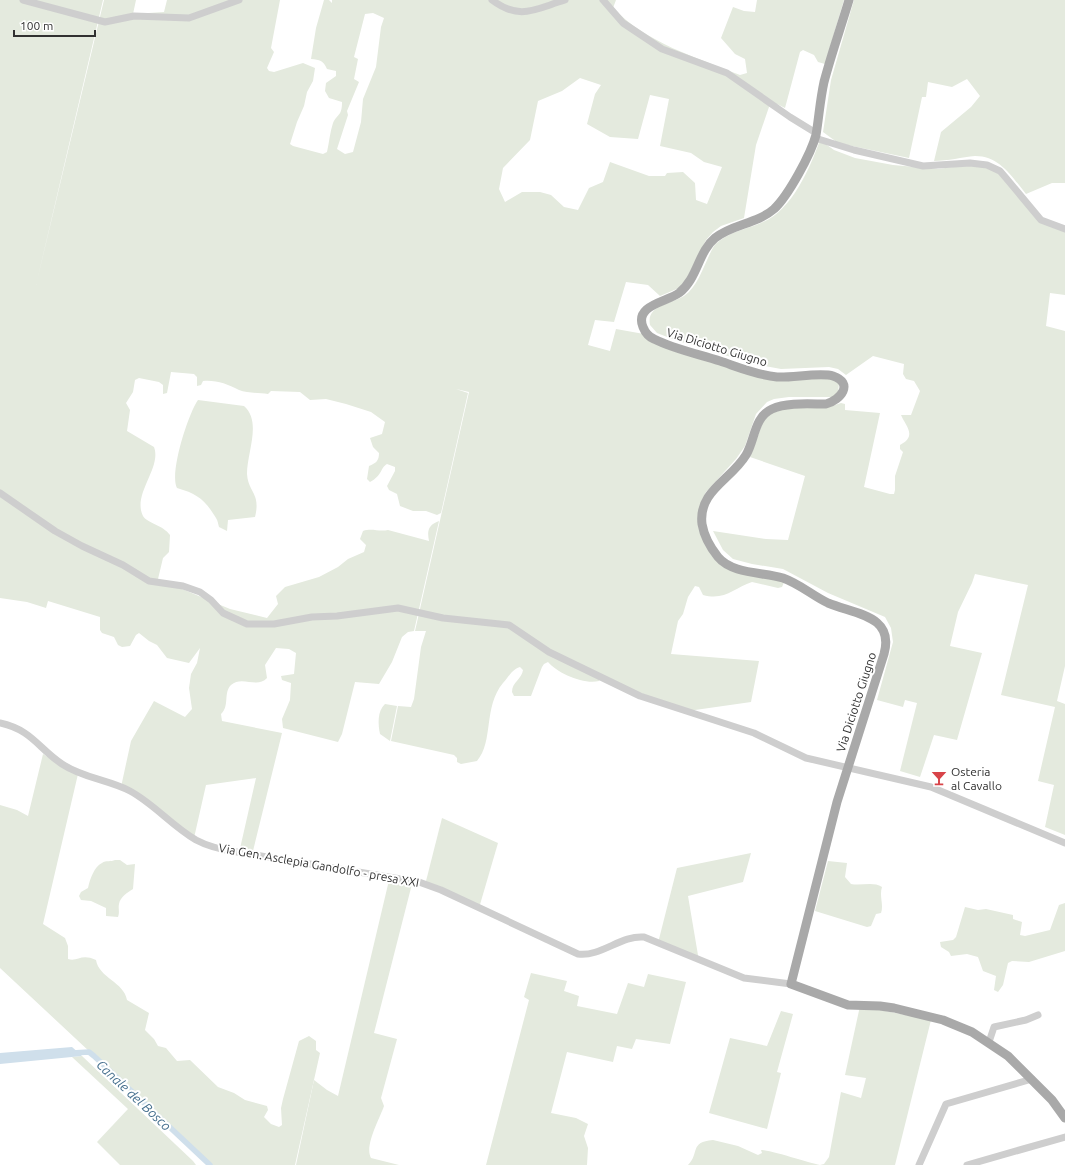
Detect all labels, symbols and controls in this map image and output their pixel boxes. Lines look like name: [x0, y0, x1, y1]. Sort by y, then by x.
scale bar: [14, 12, 95, 38]
text: 100 m: [20, 19, 53, 32]
street label: Via Diciotto Giugno: [665, 326, 769, 368]
street label: Via Diciotto Giugno: [834, 650, 878, 754]
place label: Osteria al Cavallo: [951, 765, 1002, 792]
bar icon: Osteria al Cavallo: [930, 769, 948, 787]
street label: Via Gen. Asclepia Gandolfo - presa XXI: [218, 841, 420, 889]
water label: Canale del Bosco: [94, 1057, 174, 1133]

